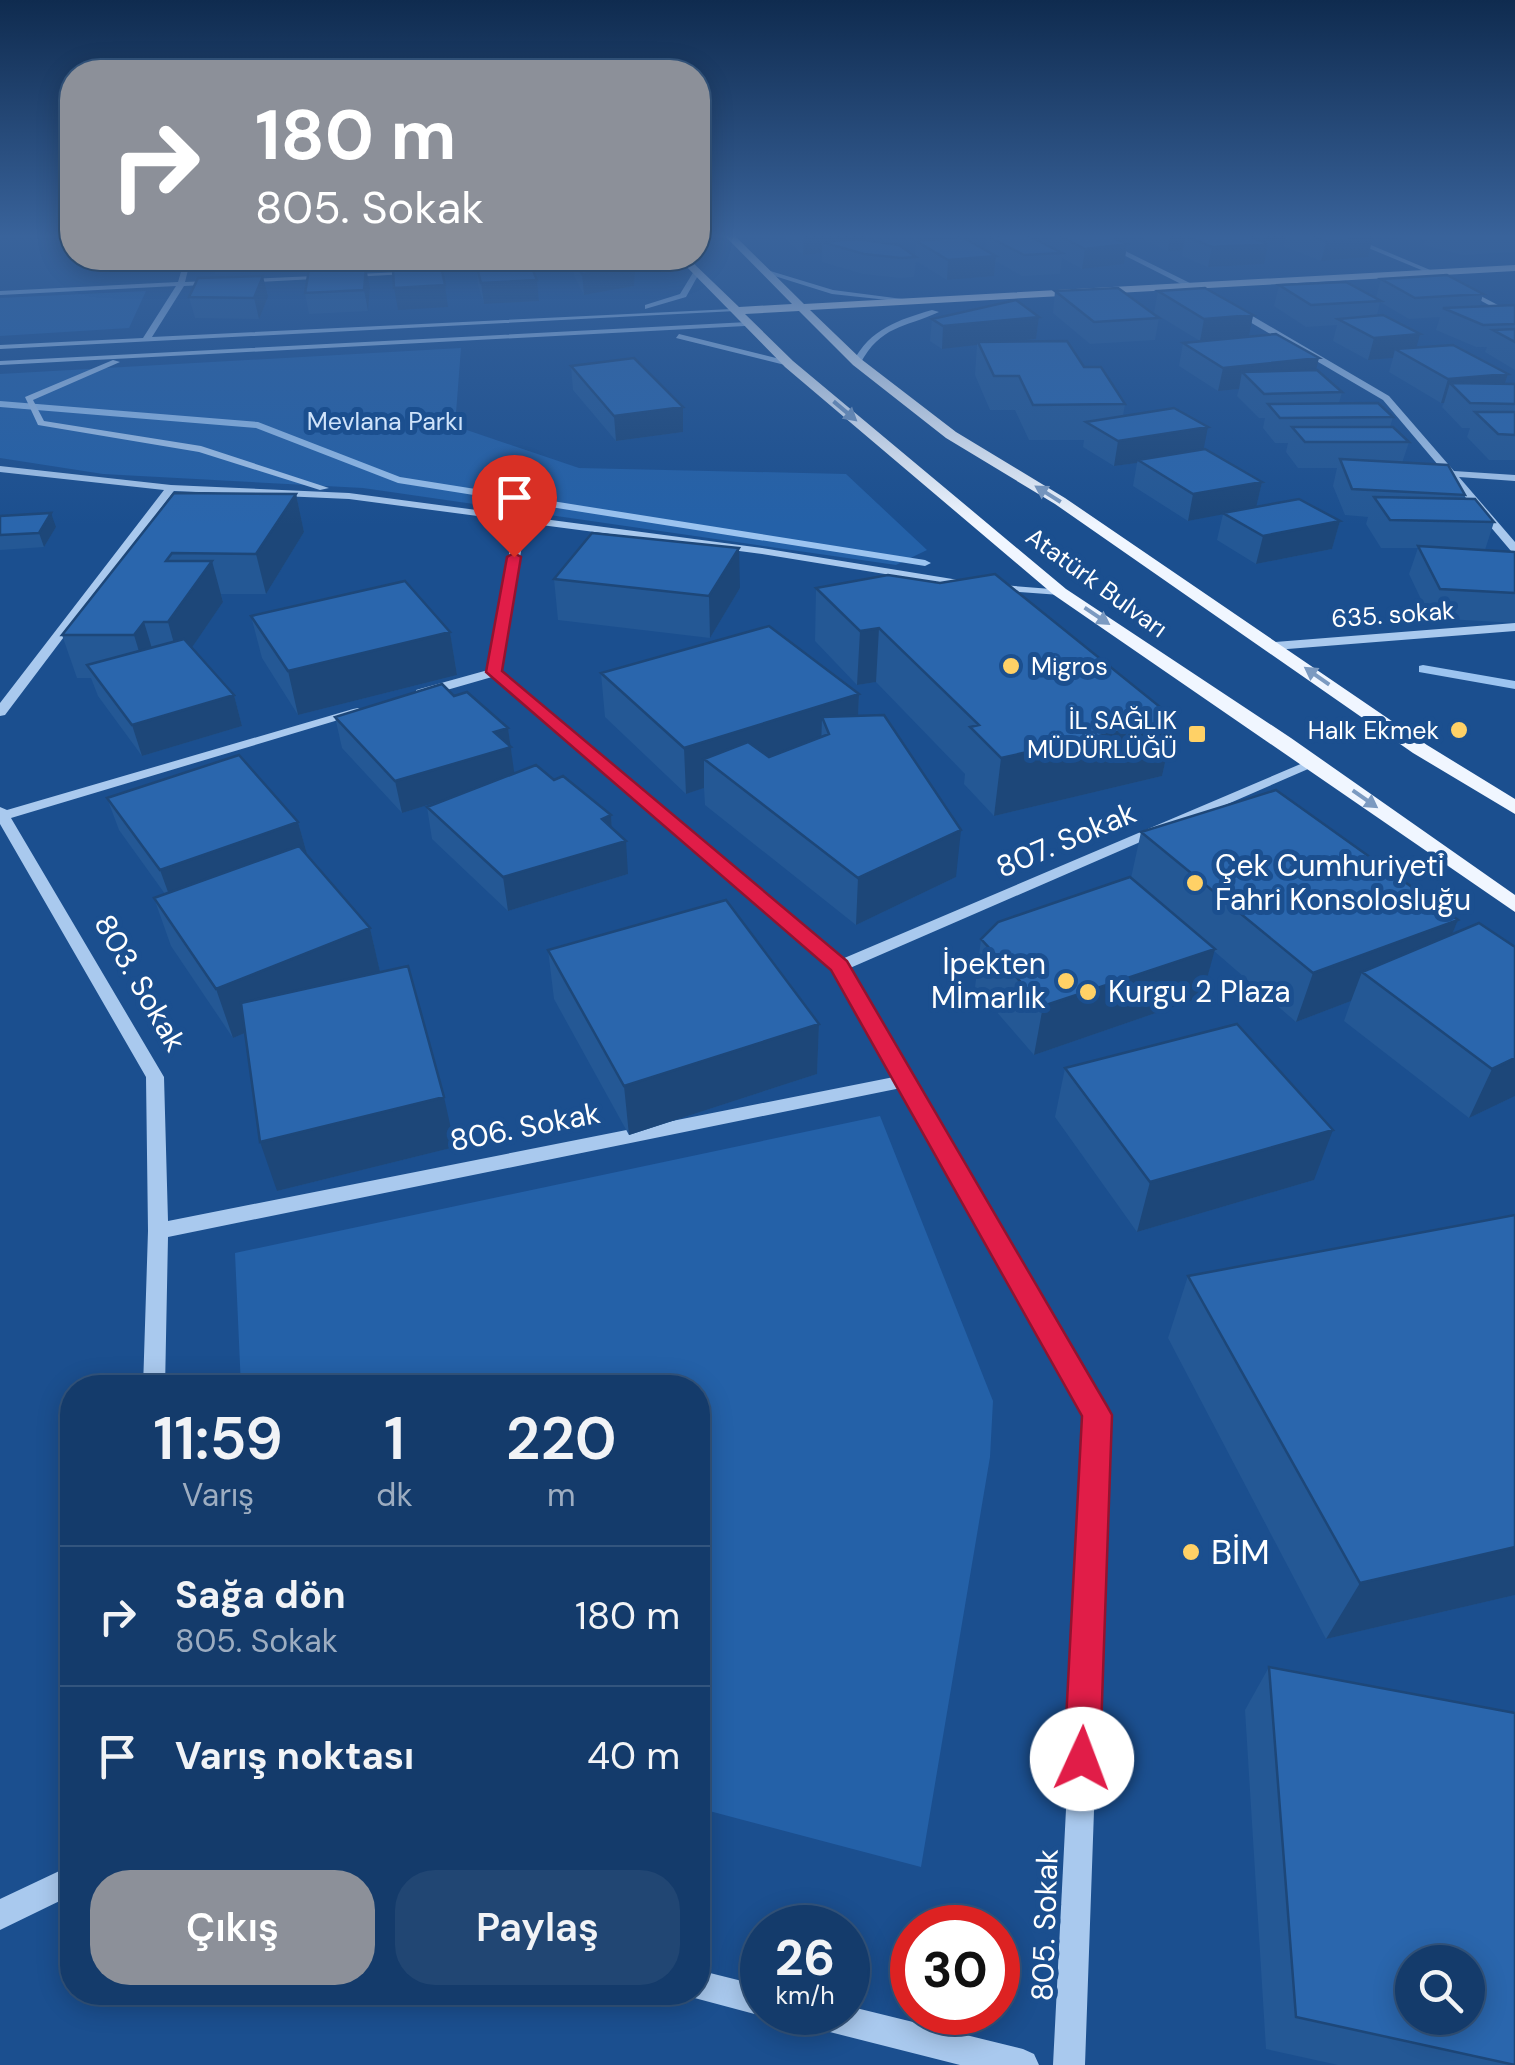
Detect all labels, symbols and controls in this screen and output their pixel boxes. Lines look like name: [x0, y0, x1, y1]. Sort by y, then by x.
text: 180 m: [255, 90, 456, 181]
icon: right: [90, 100, 220, 230]
text: 805. Sokak: [255, 178, 484, 237]
one-way arrow: [832, 400, 857, 421]
park label: Mevlana Parkı: [307, 405, 463, 438]
pin: [472, 455, 557, 558]
icon: arrive: [487, 470, 542, 525]
one-way arrow: [1034, 486, 1062, 503]
street label: Atatürk Bulvarı: [1019, 520, 1174, 645]
street label: 635. sokak: [1330, 594, 1456, 635]
one-way arrow: [1083, 607, 1110, 625]
place label: Migros: [1031, 650, 1108, 683]
marker: Migros: [1000, 655, 1022, 677]
one-way arrow: [1304, 667, 1331, 687]
place label: İL SAĞLIK MÜDÜRLÜĞÜ: [1027, 704, 1177, 766]
place label: Halk Ekmek: [1308, 714, 1439, 747]
marker: Halk Ekmek: [1448, 719, 1470, 741]
marker: İL SAĞLIK MÜDÜRLÜĞÜ: [1186, 723, 1208, 745]
one-way arrow: [1352, 789, 1379, 808]
street label: 807. Sokak: [990, 793, 1142, 886]
place label: Çek Cumhuriyeti Fahri Konsolosluğu: [1215, 846, 1471, 919]
marker: Çek Cumhuriyeti Fahri Konsolosluğu: [1184, 872, 1206, 894]
street label: 803. Sokak: [86, 907, 195, 1058]
place label: İpekten Mİmarlık: [931, 944, 1046, 1017]
marker: İpekten Mİmarlık: [1055, 970, 1077, 992]
place label: Kurgu 2 Plaza: [1108, 972, 1291, 1011]
marker: Kurgu 2 Plaza: [1077, 981, 1099, 1003]
street label: 806. Sokak: [447, 1093, 603, 1160]
text: 11:59: [153, 1399, 283, 1478]
text: 1: [384, 1399, 405, 1478]
text: 220: [506, 1399, 617, 1478]
text: Varış: [182, 1474, 254, 1516]
text: dk: [376, 1474, 413, 1516]
text: m: [547, 1474, 575, 1516]
place label: BİM: [1211, 1529, 1270, 1575]
marker: BİM: [1180, 1541, 1202, 1563]
text: Sağa dön: [175, 1570, 346, 1620]
icon: right: [90, 1589, 145, 1644]
text: 180 m: [575, 1591, 680, 1641]
text: 805. Sokak: [175, 1620, 338, 1662]
position arrow: [1030, 1707, 1134, 1811]
icon: arrive: [90, 1729, 145, 1784]
text: Varış noktası: [175, 1731, 414, 1781]
text: 40 m: [587, 1731, 680, 1781]
street label: 805. Sokak: [1022, 1848, 1067, 2002]
button: Çıkış: [90, 1870, 375, 1985]
button: Paylaş: [395, 1870, 680, 1985]
speed limit sign: 30: [890, 1905, 1020, 2035]
text: 26: [775, 1925, 835, 1991]
map controls: [1395, 1945, 1485, 2035]
button: search: [1395, 1945, 1485, 2035]
text: km/h: [775, 1979, 835, 2012]

